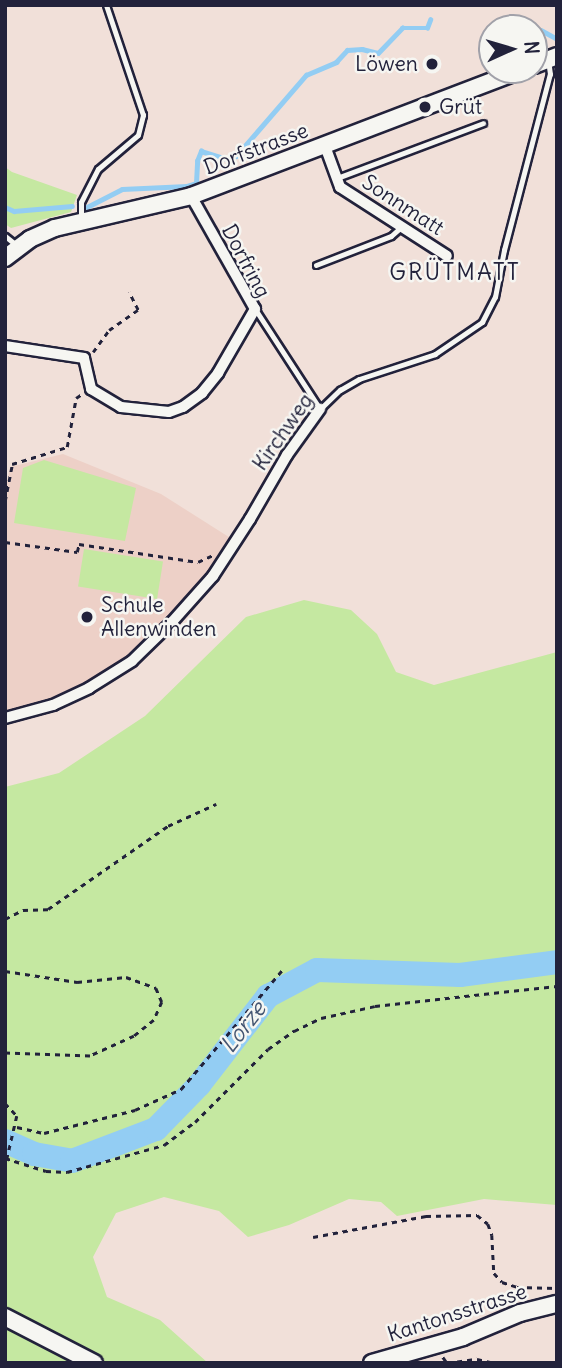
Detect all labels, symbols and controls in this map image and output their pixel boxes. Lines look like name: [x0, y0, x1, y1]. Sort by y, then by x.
north arrow: [478, 14, 548, 84]
text: N: [520, 40, 544, 55]
place label: Löwen: [355, 51, 418, 77]
marker: Löwen: [424, 56, 440, 72]
place label: Grüt: [439, 94, 482, 120]
marker: Grüt: [417, 99, 433, 115]
street label: Dorfstrasse: [200, 118, 312, 180]
street label: Sonnmatt: [357, 169, 449, 241]
street label: Dorfring: [216, 220, 276, 302]
district label: GRÜTMATT: [390, 258, 520, 286]
street label: Kirchweg: [247, 389, 319, 475]
place label: Schule Allenwinden: [101, 592, 216, 642]
marker: Schule Allenwinden: [79, 609, 95, 625]
water label: Lorze: [214, 996, 272, 1058]
street label: Kantonsstrasse: [384, 1279, 530, 1347]

